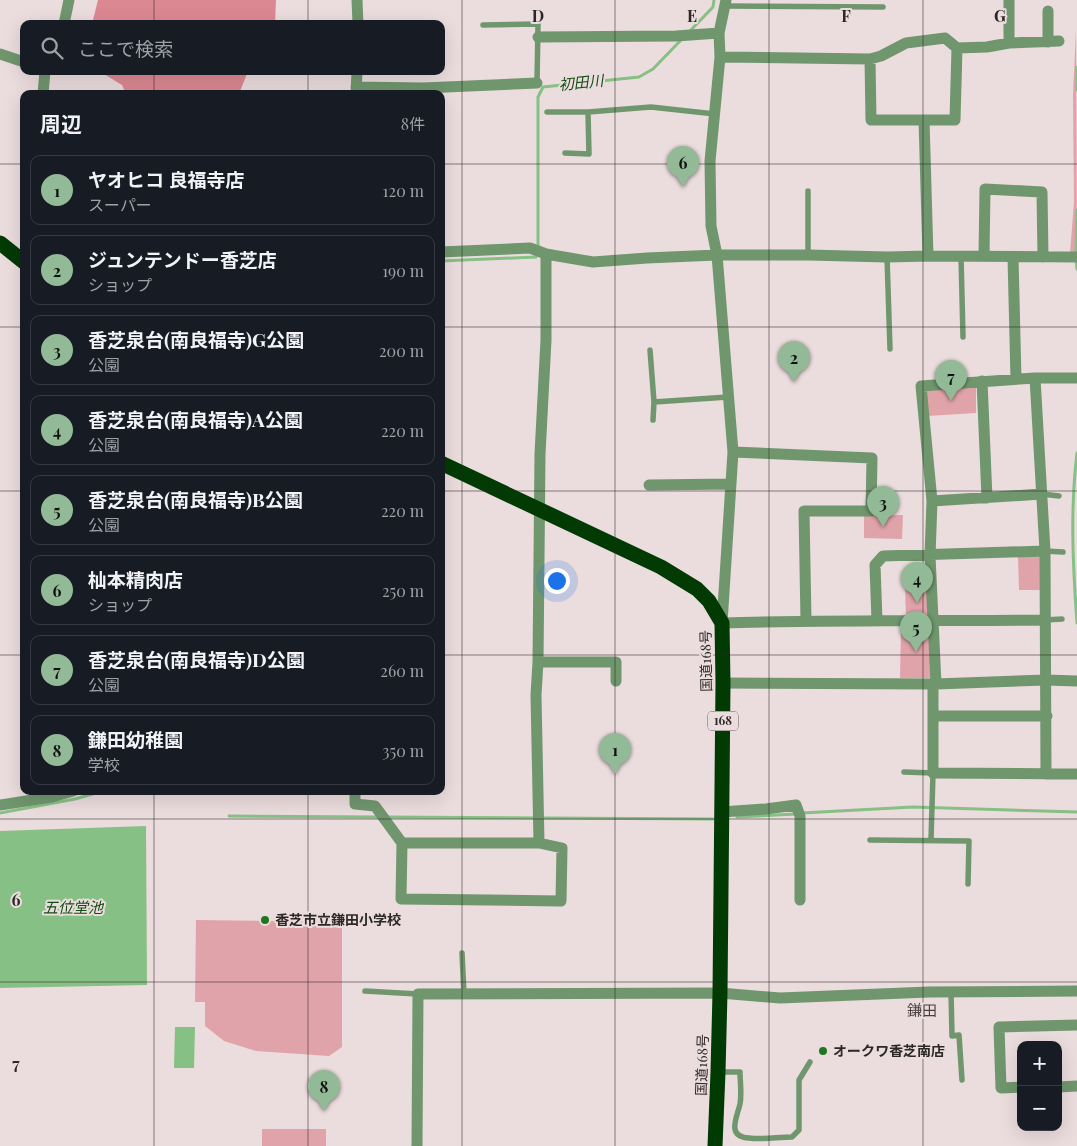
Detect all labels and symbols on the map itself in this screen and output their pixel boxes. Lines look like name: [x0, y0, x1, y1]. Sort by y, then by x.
text: D: [532, 5, 544, 26]
text: E: [687, 5, 697, 26]
text: F: [841, 5, 851, 26]
text: G: [994, 5, 1006, 26]
water label: 初田川: [557, 70, 606, 94]
pin: 6: [667, 146, 699, 187]
pin: 2: [778, 341, 810, 382]
pin: 7: [935, 360, 967, 401]
pin: 3: [867, 486, 899, 527]
pin: 4: [901, 562, 933, 603]
your location: [544, 568, 570, 594]
pin: 5: [900, 611, 932, 652]
street label: 国道168号: [695, 630, 716, 692]
road number: 168: [708, 711, 738, 730]
pin: 1: [599, 733, 631, 774]
text: 6: [12, 889, 21, 910]
water label: 五位堂池: [43, 897, 105, 917]
place label: 香芝市立鎌田小学校: [275, 910, 401, 929]
marker: 香芝市立鎌田小学校: [259, 914, 271, 926]
district label: 鎌田: [907, 1000, 937, 1020]
street label: 国道168号: [691, 1034, 712, 1096]
place label: オークワ香芝南店: [833, 1041, 945, 1060]
marker: オークワ香芝南店: [817, 1045, 829, 1057]
text: 7: [12, 1053, 20, 1074]
pin: 8: [308, 1070, 340, 1111]

